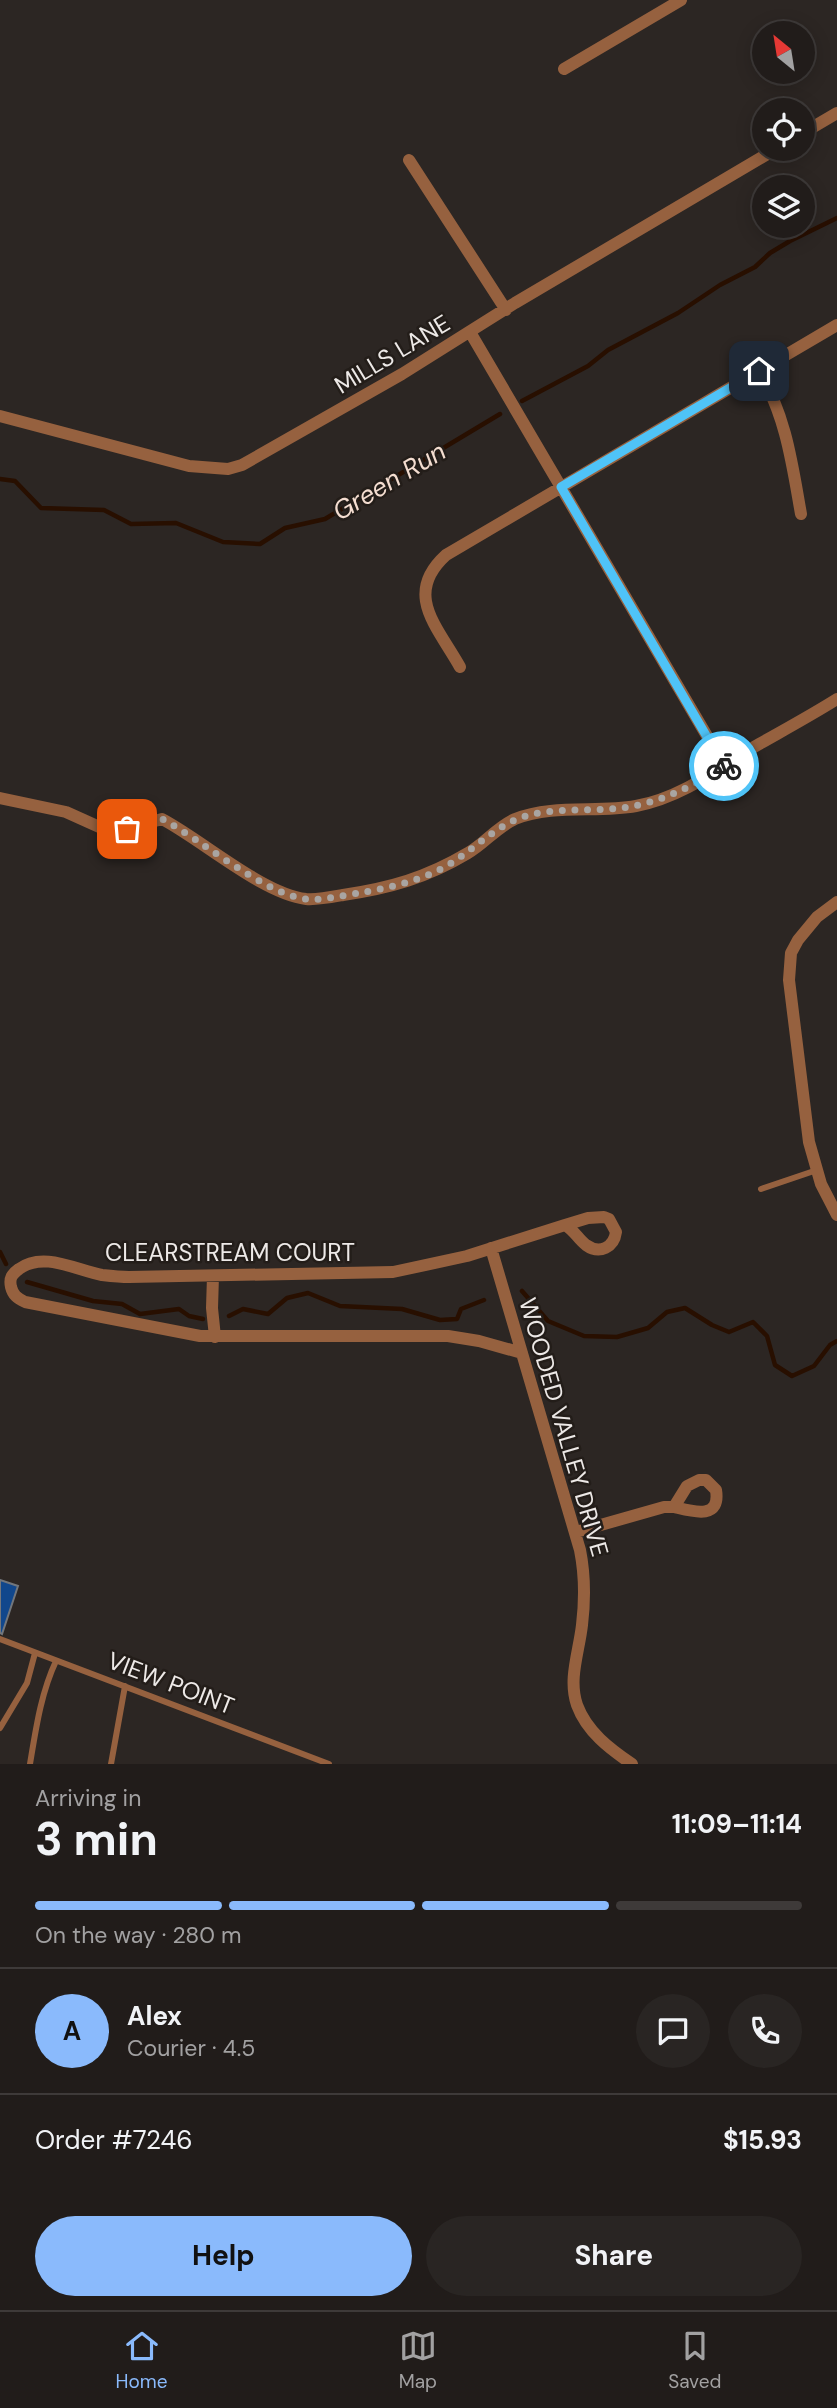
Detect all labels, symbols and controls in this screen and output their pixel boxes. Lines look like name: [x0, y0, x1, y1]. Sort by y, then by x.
north arrow: [752, 21, 816, 84]
map controls: [752, 21, 815, 238]
button: locate: [752, 98, 815, 161]
button: layers: [752, 175, 815, 238]
street label: MILLS LANE: [329, 307, 455, 401]
pin: [729, 341, 789, 401]
icon: home: [740, 352, 778, 390]
water label: Green Run: [326, 434, 452, 528]
courier: [689, 731, 759, 801]
icon: bike: [705, 747, 743, 785]
pin: [97, 799, 157, 859]
icon: bag: [108, 810, 146, 848]
street label: CLEARSTREAM COURT: [105, 1237, 355, 1268]
street label: WOODED VALLEY DRIVE: [512, 1294, 616, 1560]
street label: VIEW POINT: [103, 1645, 239, 1721]
text: Arriving in: [35, 1783, 141, 1813]
text: 11:09–11:14: [672, 1807, 802, 1841]
text: 3 min: [35, 1809, 158, 1869]
text: On the way · 280 m: [35, 1920, 242, 1950]
button: chat: [636, 1994, 710, 2068]
button: phone: [728, 1994, 802, 2068]
text: Alex: [127, 1999, 182, 2033]
text: A: [63, 2014, 81, 2048]
text: Courier · 4.5: [127, 2033, 255, 2063]
text: Order #7246: [35, 2123, 193, 2157]
text: $15.93: [723, 2123, 802, 2157]
button: Help: [35, 2216, 412, 2296]
button: Share: [426, 2216, 802, 2296]
tab: Home: [116, 2327, 168, 2394]
tab: Map: [399, 2327, 437, 2394]
tab: Saved: [668, 2327, 721, 2394]

